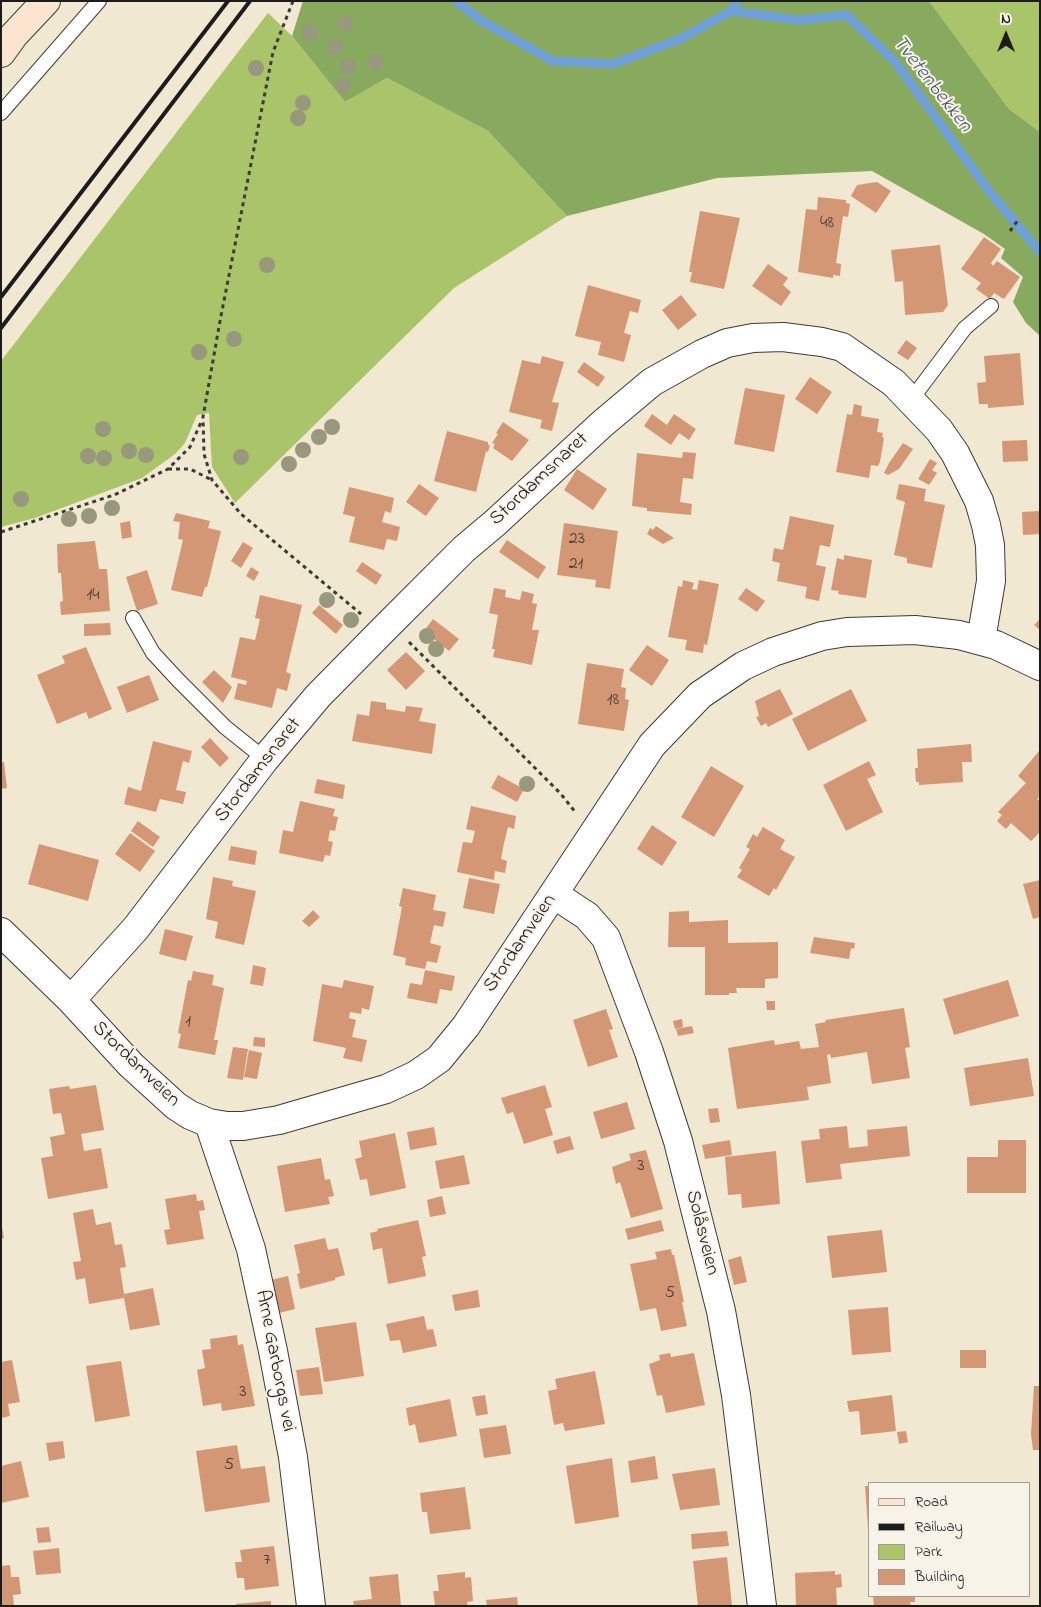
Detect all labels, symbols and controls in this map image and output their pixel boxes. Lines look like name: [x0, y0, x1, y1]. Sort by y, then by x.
text: N: [1001, 9, 1011, 30]
north arrow: [981, 10, 1031, 60]
water label: Tvetenbekken: [885, 32, 977, 138]
house number: 48: [820, 213, 834, 235]
street label: Stordamsnaret: [486, 428, 594, 532]
house number: 23: [569, 529, 585, 551]
house number: 21: [569, 554, 583, 576]
house number: 14: [86, 585, 100, 607]
house number: 18: [607, 690, 619, 712]
street label: Stordamsnaret: [211, 714, 307, 828]
street label: Stordamveien: [479, 890, 563, 998]
house number: 1: [185, 1012, 191, 1034]
street label: Stordamveien: [86, 1017, 184, 1113]
house number: 3: [637, 1156, 645, 1178]
street label: Solåsveien: [679, 1188, 723, 1278]
house number: 5: [665, 1283, 675, 1305]
street label: Arne Garborgs vei: [248, 1288, 300, 1434]
house number: 3: [239, 1382, 247, 1404]
house number: 5: [224, 1455, 234, 1477]
legend: [868, 1482, 1031, 1597]
text: Road: [915, 1491, 948, 1513]
text: Railway: [915, 1516, 963, 1538]
text: Park: [915, 1541, 942, 1563]
house number: 7: [263, 1550, 271, 1572]
text: Building: [915, 1566, 964, 1588]

